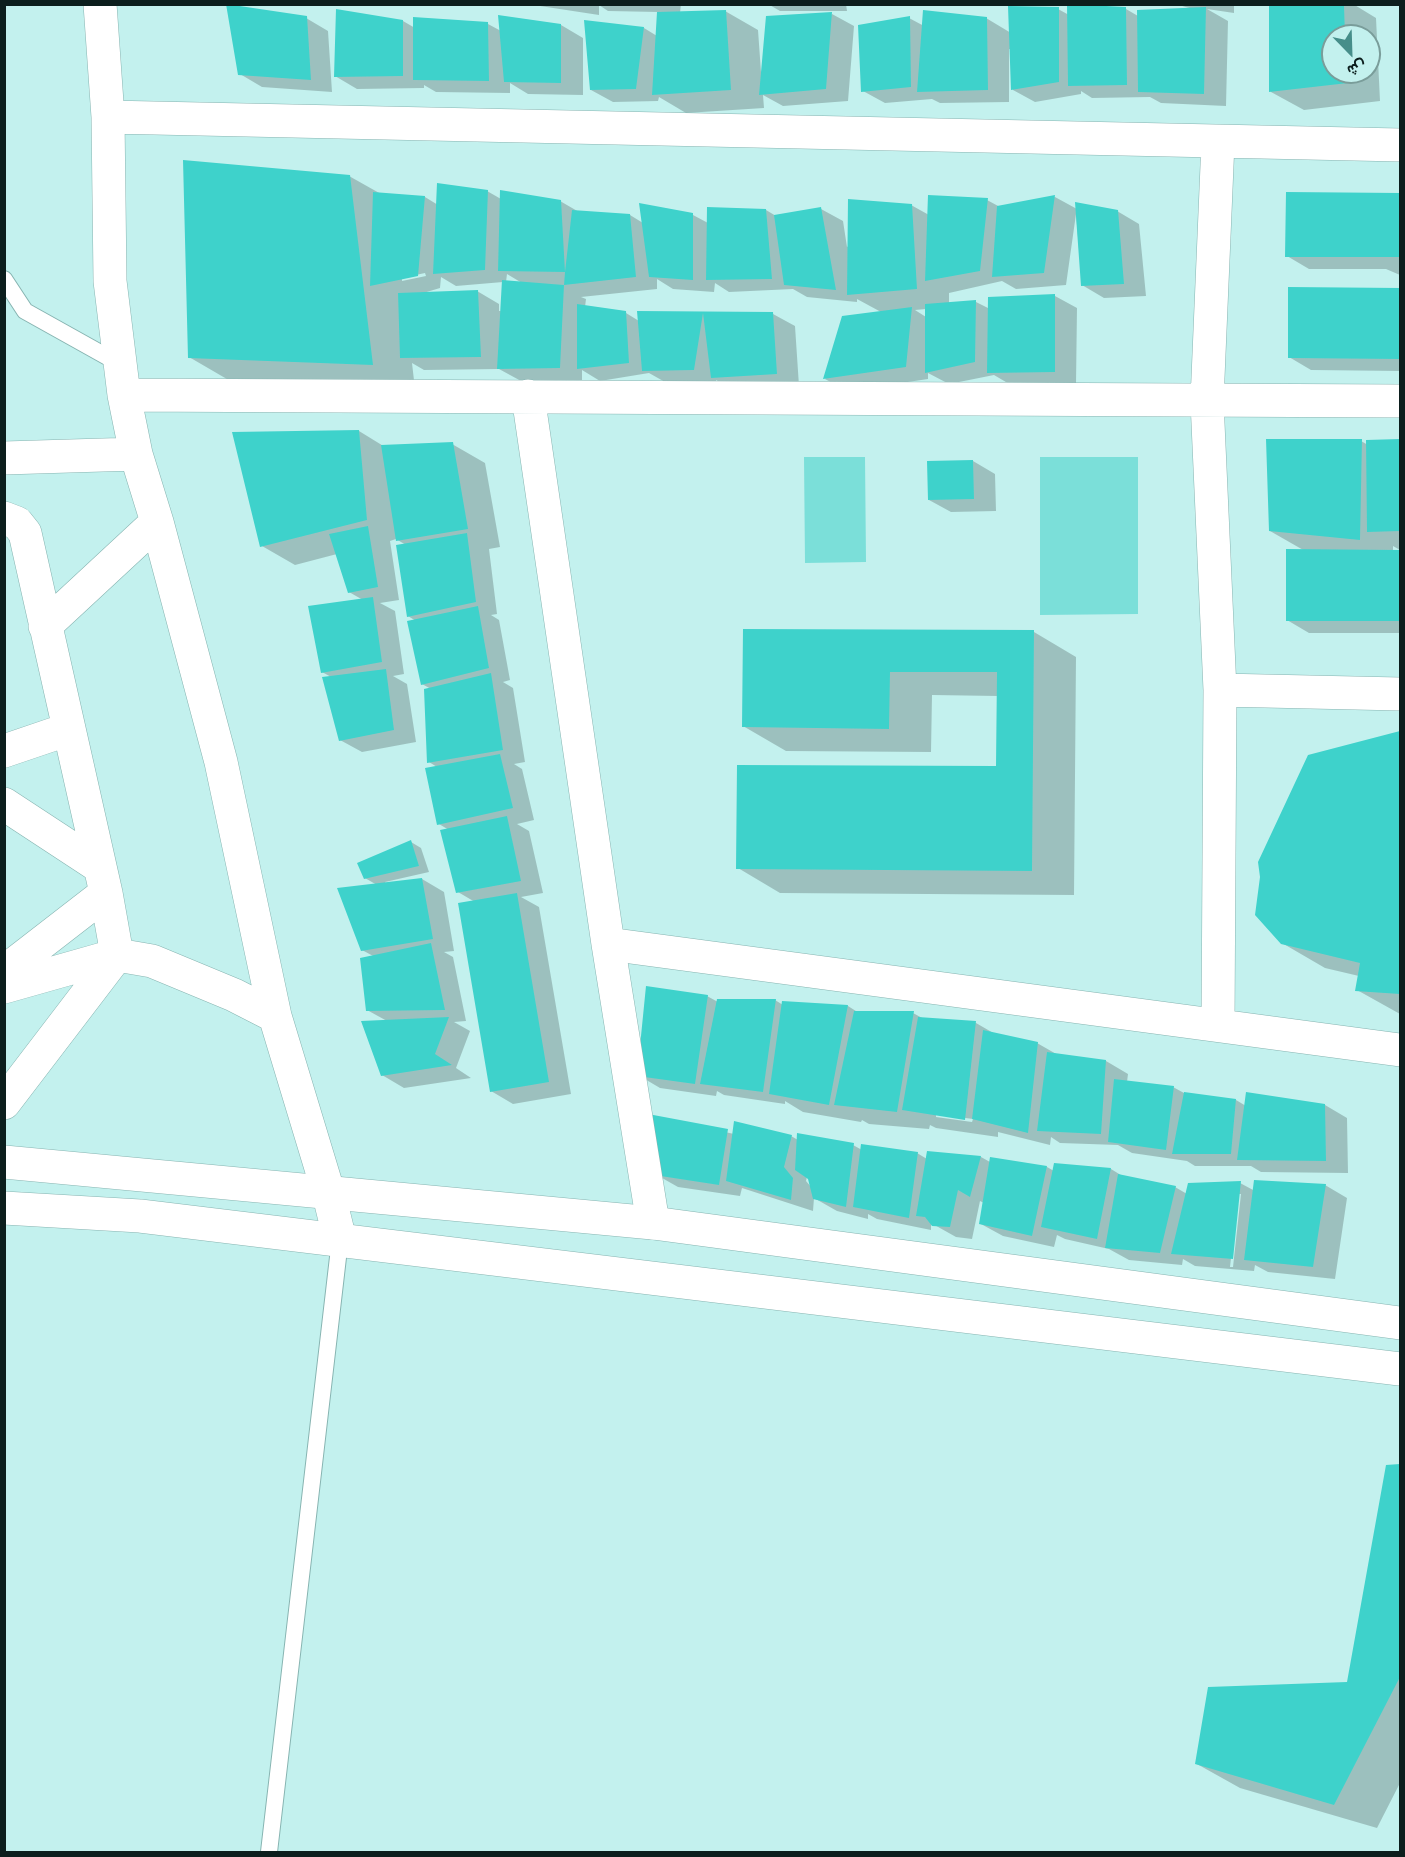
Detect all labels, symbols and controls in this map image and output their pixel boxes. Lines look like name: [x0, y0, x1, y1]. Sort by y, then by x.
north arrow: [1321, 24, 1381, 84]
text: ش: [1345, 57, 1370, 82]

